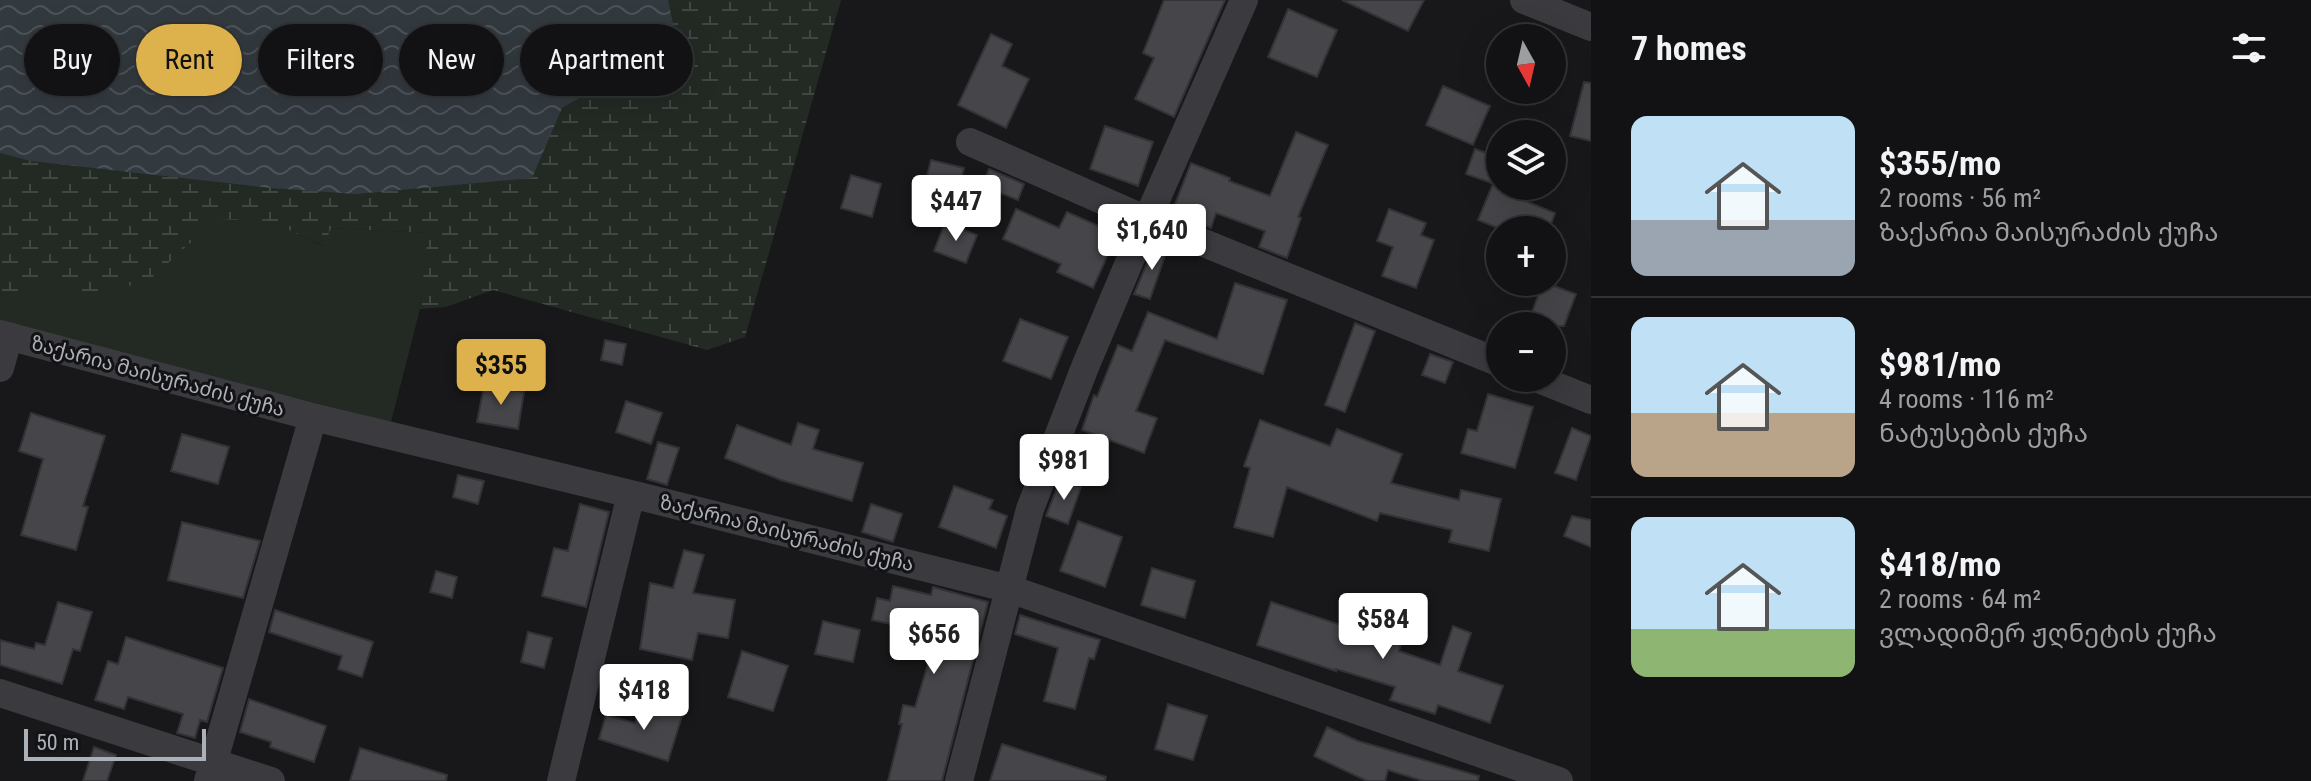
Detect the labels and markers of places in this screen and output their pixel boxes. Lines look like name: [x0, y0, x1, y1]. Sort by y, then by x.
pin: $447: [909, 175, 1003, 243]
pin: $1,640: [1087, 204, 1217, 272]
pin: $355: [454, 339, 548, 407]
pin: $981: [1017, 434, 1111, 502]
pin: $584: [1336, 593, 1430, 661]
pin: $656: [887, 608, 981, 676]
pin: $418: [597, 664, 691, 732]

